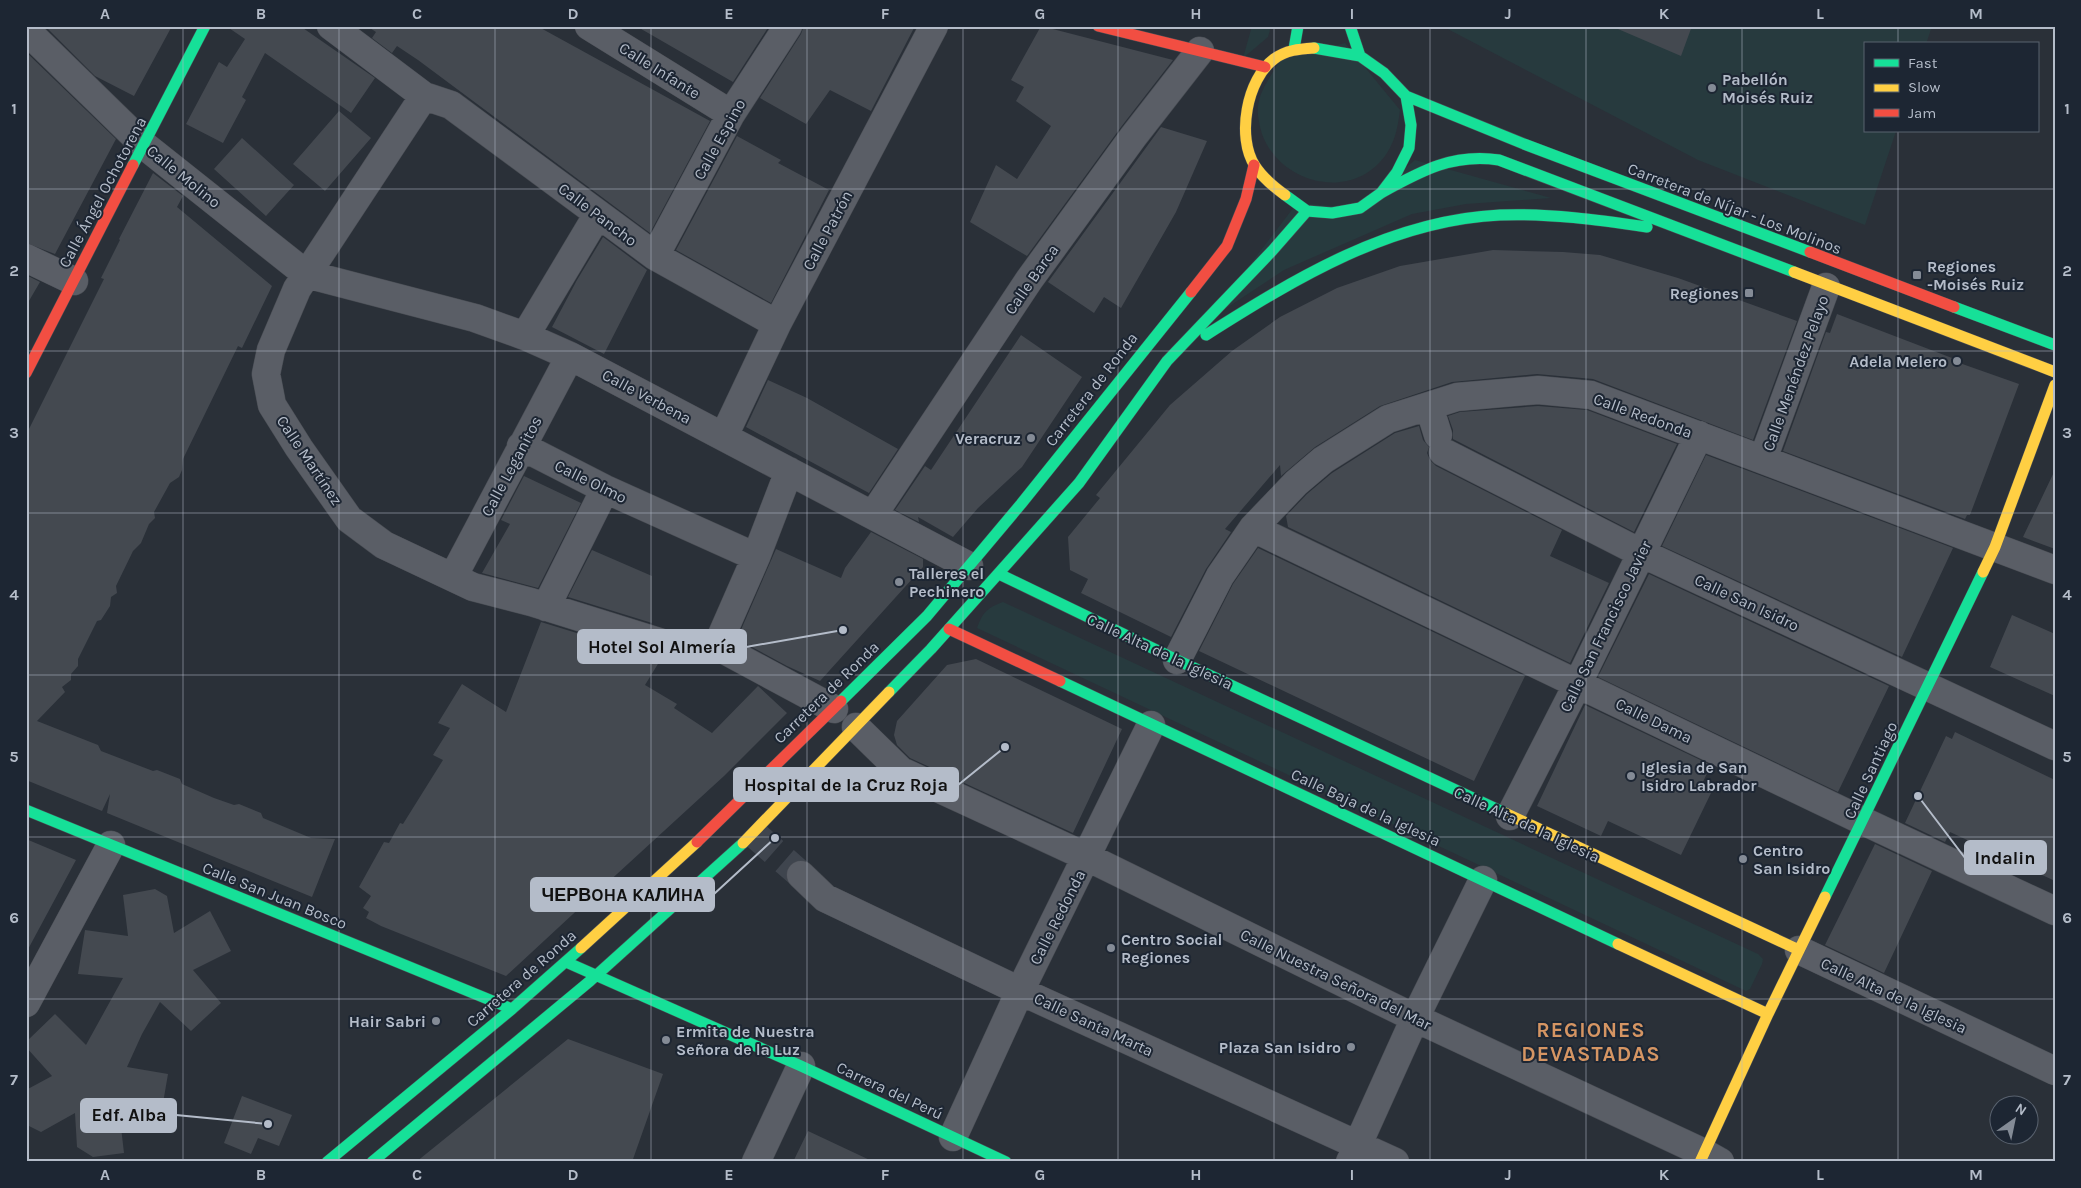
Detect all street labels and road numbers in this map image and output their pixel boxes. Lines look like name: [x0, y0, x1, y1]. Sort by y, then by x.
street label: Calle Infante: [616, 38, 704, 103]
street label: Calle Espino: [689, 95, 749, 183]
street label: Calle Ángel Ochotorena: [55, 114, 150, 271]
street label: Calle Molino: [143, 141, 224, 212]
street label: Carretera de Níjar - Los Molinos: [1625, 159, 1845, 258]
street label: Calle Pancho: [555, 179, 641, 250]
street label: Calle Patrón: [799, 187, 856, 273]
street label: Calle Barca: [1000, 241, 1062, 318]
street label: Calle Menéndez Pelayo: [1758, 293, 1833, 454]
street label: Carretera de Ronda: [1041, 329, 1142, 450]
street label: Calle Verbena: [599, 365, 695, 428]
street label: Calle Redonda: [1591, 389, 1695, 442]
street label: Calle Martínez: [273, 412, 347, 509]
street label: Calle Leganitos: [477, 413, 546, 520]
street label: Calle Olmo: [552, 456, 630, 507]
street label: Calle San Francisco Javier: [1556, 537, 1655, 715]
street label: Calle San Isidro: [1691, 570, 1802, 635]
street label: Calle Alta de la Iglesia: [1084, 609, 1236, 694]
street label: Carretera de Ronda: [770, 637, 883, 747]
street label: Calle Dama: [1612, 694, 1695, 747]
street label: Calle Santiago: [1840, 719, 1901, 822]
street label: Calle Baja de la Iglesia: [1288, 764, 1444, 850]
street label: Calle Alta de la Iglesia: [1451, 782, 1603, 867]
street label: Calle San Juan Bosco: [200, 858, 350, 933]
street label: Calle Redonda: [1025, 867, 1089, 968]
street label: Calle Nuestra Señora del Mar: [1237, 925, 1435, 1034]
street label: Carretera de Ronda: [463, 926, 580, 1031]
street label: Calle Alta de la Iglesia: [1818, 953, 1970, 1038]
street label: Calle Santa Marta: [1031, 989, 1156, 1060]
street label: Carrera del Perú: [834, 1057, 946, 1123]

